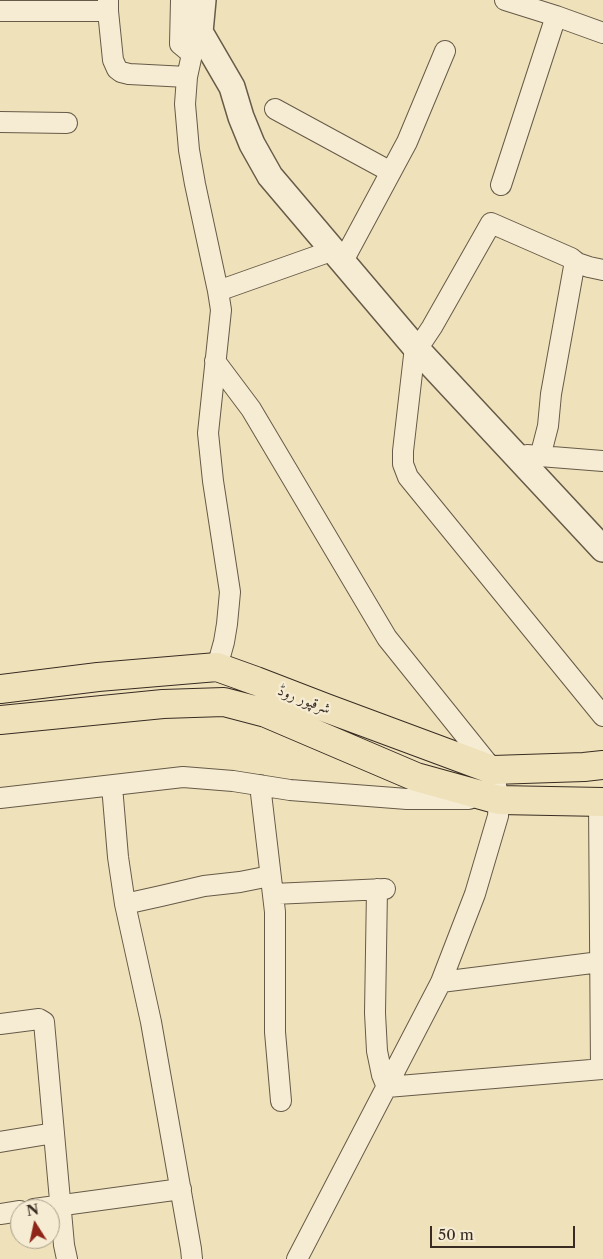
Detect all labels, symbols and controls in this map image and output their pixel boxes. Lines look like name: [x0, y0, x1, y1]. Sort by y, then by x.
street label: شرقپور روڈ: [275, 682, 333, 718]
north arrow: [10, 1199, 60, 1249]
text: N: [25, 1200, 40, 1220]
scale bar: [433, 1216, 578, 1248]
text: 50 m: [438, 1225, 474, 1244]

